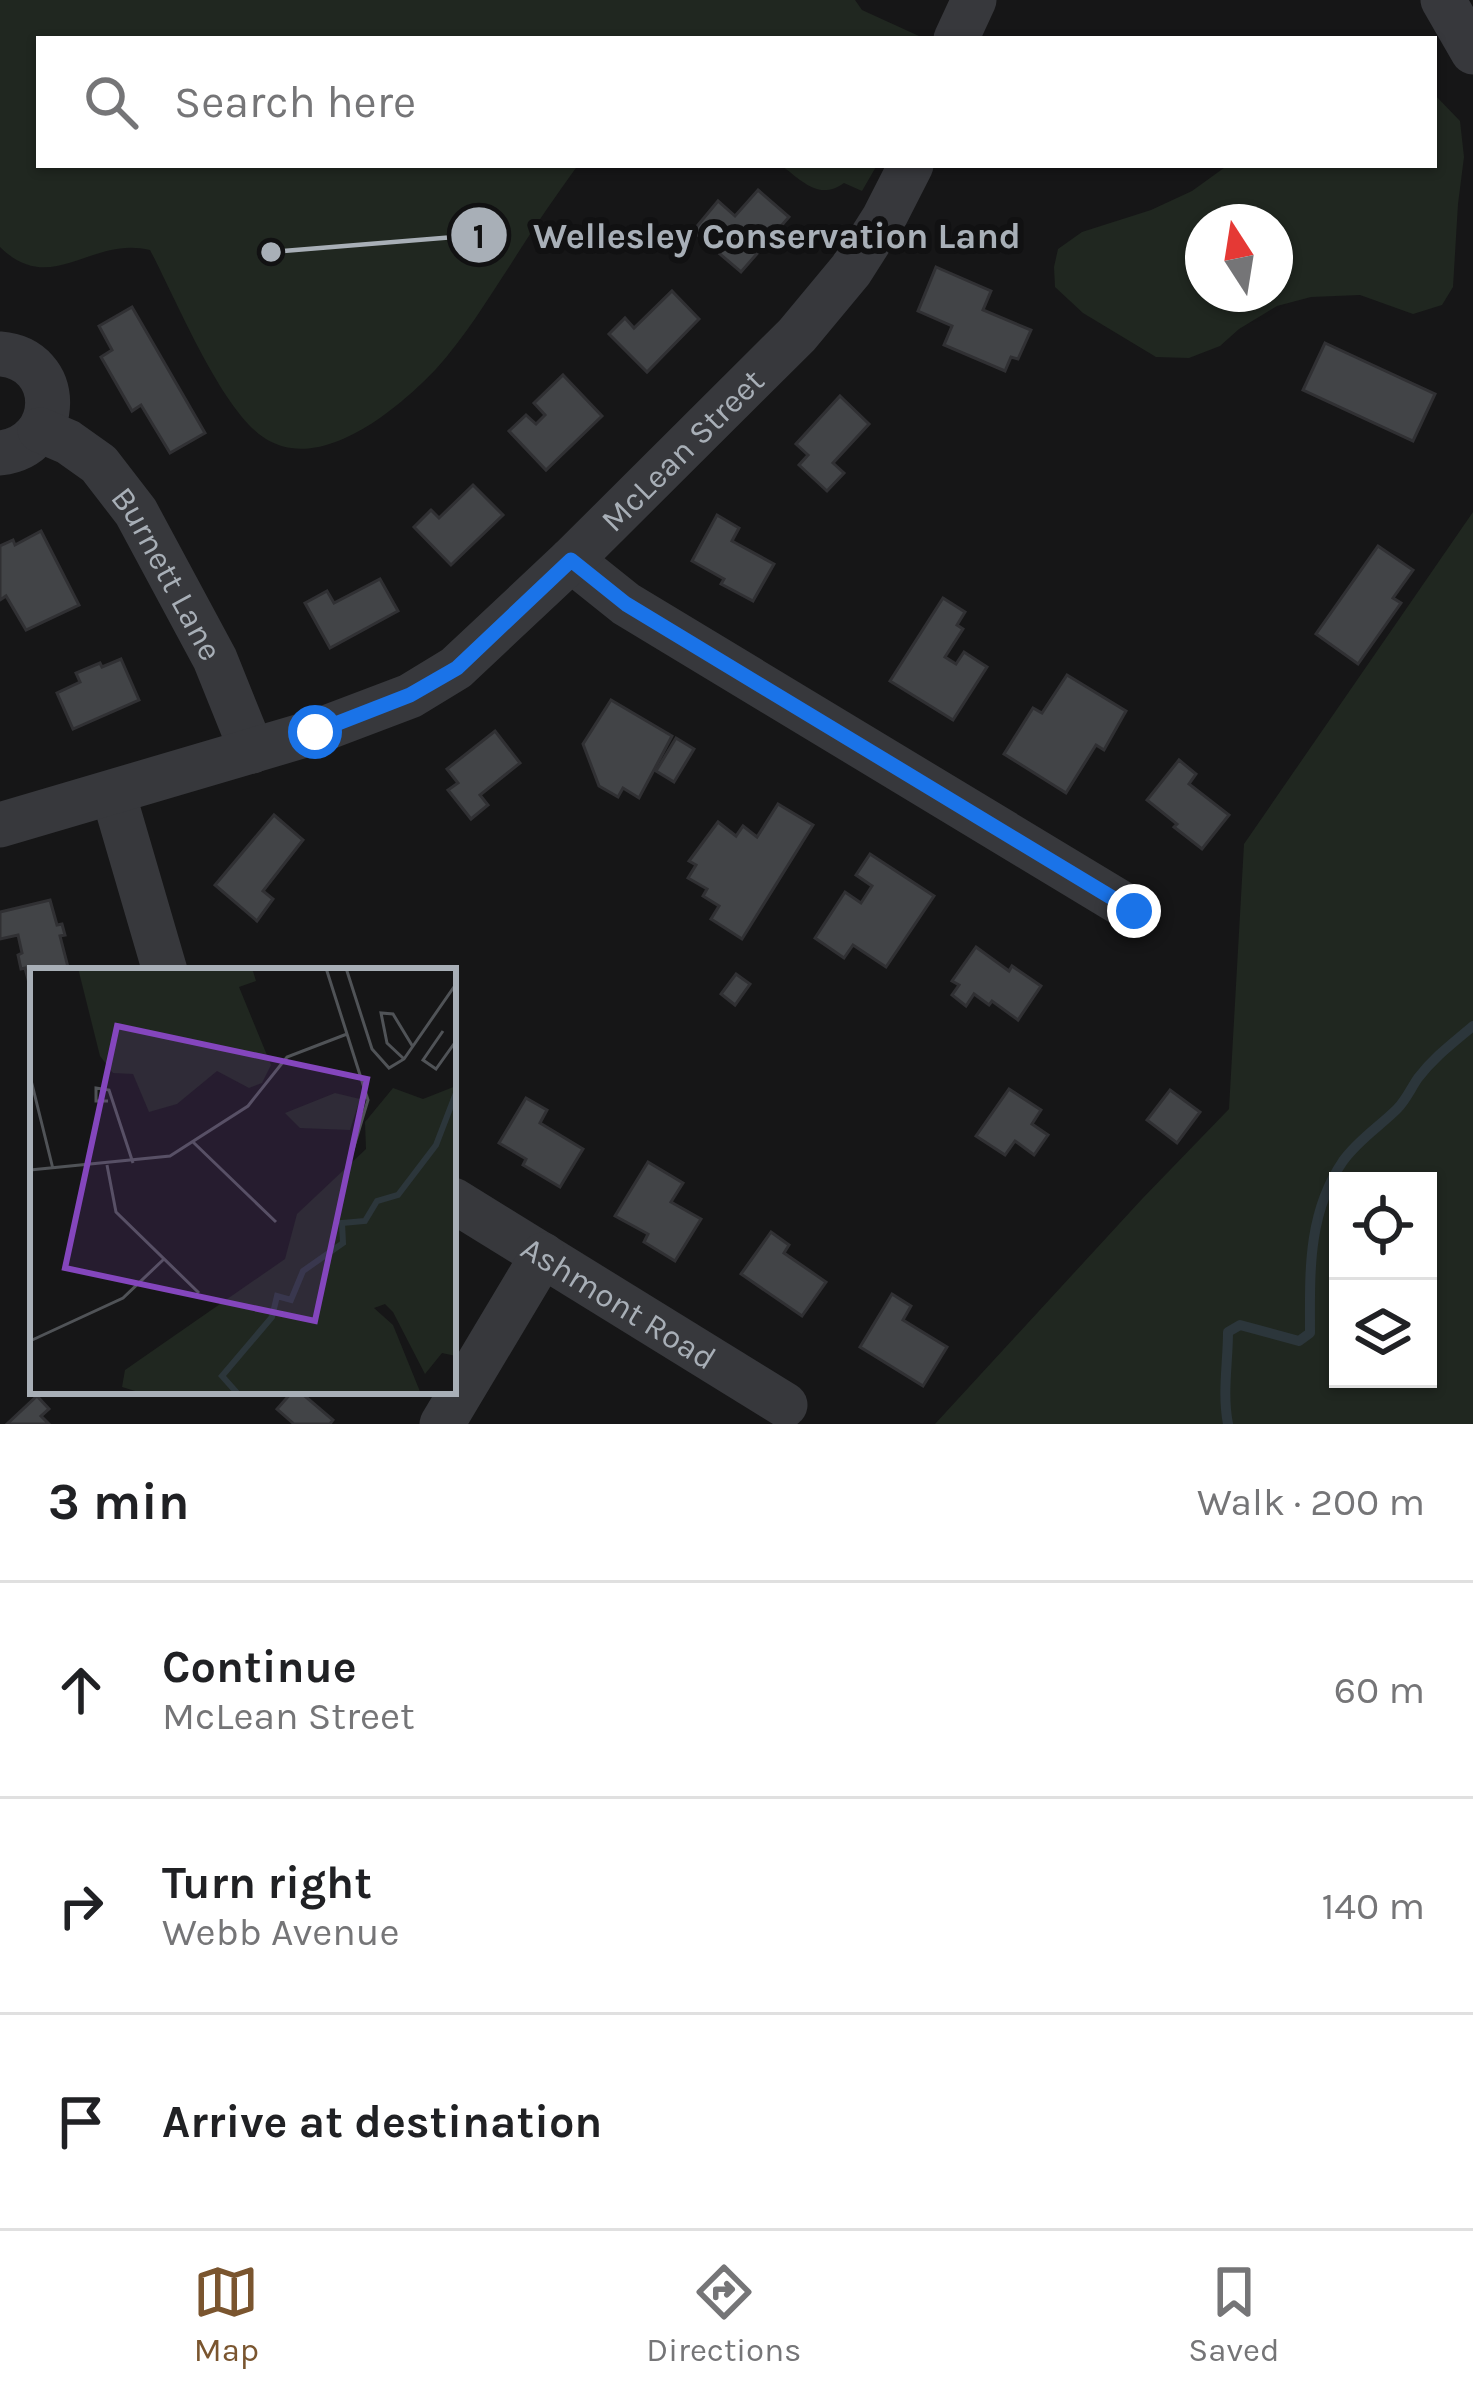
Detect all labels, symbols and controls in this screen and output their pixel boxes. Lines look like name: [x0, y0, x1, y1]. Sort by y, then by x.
search box: [36, 36, 1437, 168]
icon: search: [78, 69, 144, 135]
text: Search here: [174, 76, 416, 128]
callout: Wellesley Conservation Land: [449, 199, 1045, 271]
north arrow: [1185, 204, 1293, 312]
text: 1: [473, 215, 485, 257]
text: Wellesley Conservation Land: [533, 215, 1021, 258]
street label: McLean Street: [593, 361, 772, 539]
street label: Burnett Lane: [103, 479, 230, 667]
route start: [288, 705, 342, 759]
route end: [1107, 884, 1161, 938]
inset map: [30, 968, 456, 1394]
map controls: [1329, 1172, 1437, 1388]
button: locate: [1329, 1172, 1437, 1280]
street label: Ashmont Road: [514, 1229, 723, 1378]
button: layers: [1329, 1280, 1437, 1388]
text: 3 min: [48, 1472, 190, 1532]
text: Walk · 200 m: [1197, 1479, 1425, 1525]
text: Continue: [162, 1641, 357, 1693]
icon: ahead: [48, 1657, 114, 1723]
text: 60 m: [1334, 1667, 1425, 1713]
text: McLean Street: [162, 1693, 415, 1739]
text: Turn right: [162, 1857, 372, 1909]
icon: right: [48, 1873, 114, 1939]
text: 140 m: [1321, 1883, 1425, 1929]
text: Webb Avenue: [162, 1909, 399, 1955]
icon: arrive: [48, 2089, 114, 2155]
text: Arrive at destination: [162, 2096, 602, 2148]
tab: Map: [193, 2259, 259, 2369]
tab: Directions: [646, 2259, 801, 2369]
tab: Saved: [1188, 2259, 1280, 2369]

